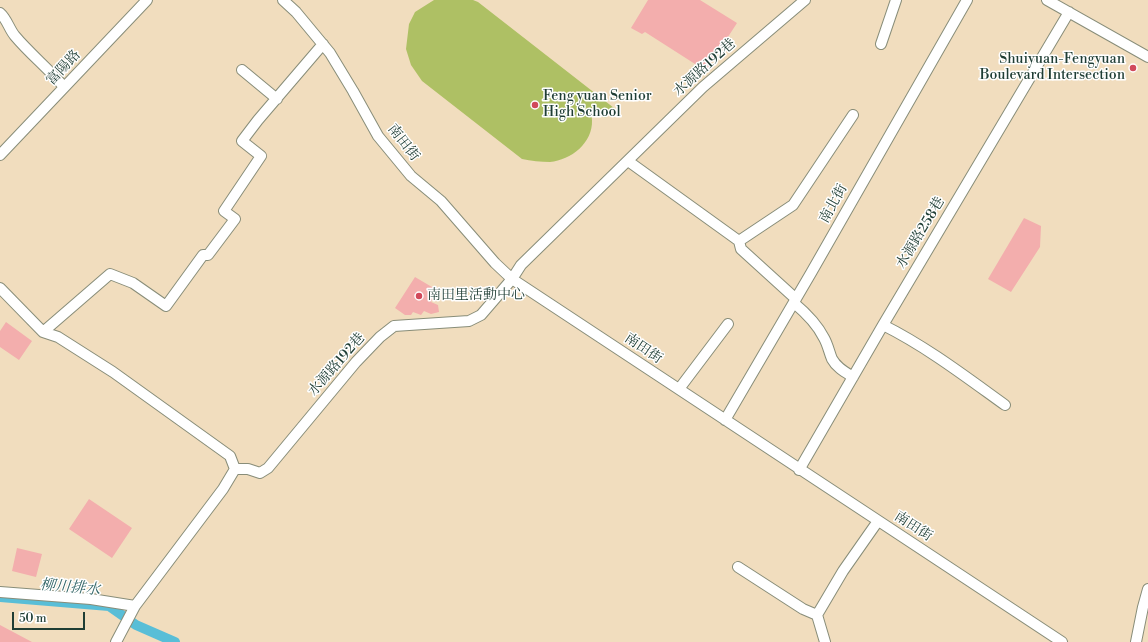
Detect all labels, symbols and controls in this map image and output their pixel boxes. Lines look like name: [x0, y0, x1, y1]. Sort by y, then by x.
street label: 水源路192巷: [670, 36, 740, 100]
street label: 富陽路: [44, 47, 84, 89]
place label: Shuiyuan-Fengyuan Boulevard Intersection: [980, 52, 1125, 84]
marker: Shuiyuan-Fengyuan Boulevard Intersection: [1128, 63, 1138, 73]
place label: Feng yuan Senior High School: [543, 89, 652, 122]
marker: Feng yuan Senior High School: [530, 100, 540, 110]
street label: 南田街: [383, 121, 423, 165]
street label: 南北街: [816, 182, 852, 226]
street label: 水源路258巷: [893, 194, 949, 272]
place label: 南田里活動中心: [427, 288, 525, 304]
marker: 南田里活動中心: [414, 291, 424, 301]
street label: 水源路192巷: [305, 330, 369, 400]
street label: 南田街: [621, 330, 665, 368]
street label: 南田街: [891, 509, 935, 545]
water label: 柳川排水: [39, 576, 101, 600]
scale bar: [14, 604, 87, 630]
text: 50 m: [19, 611, 47, 626]

